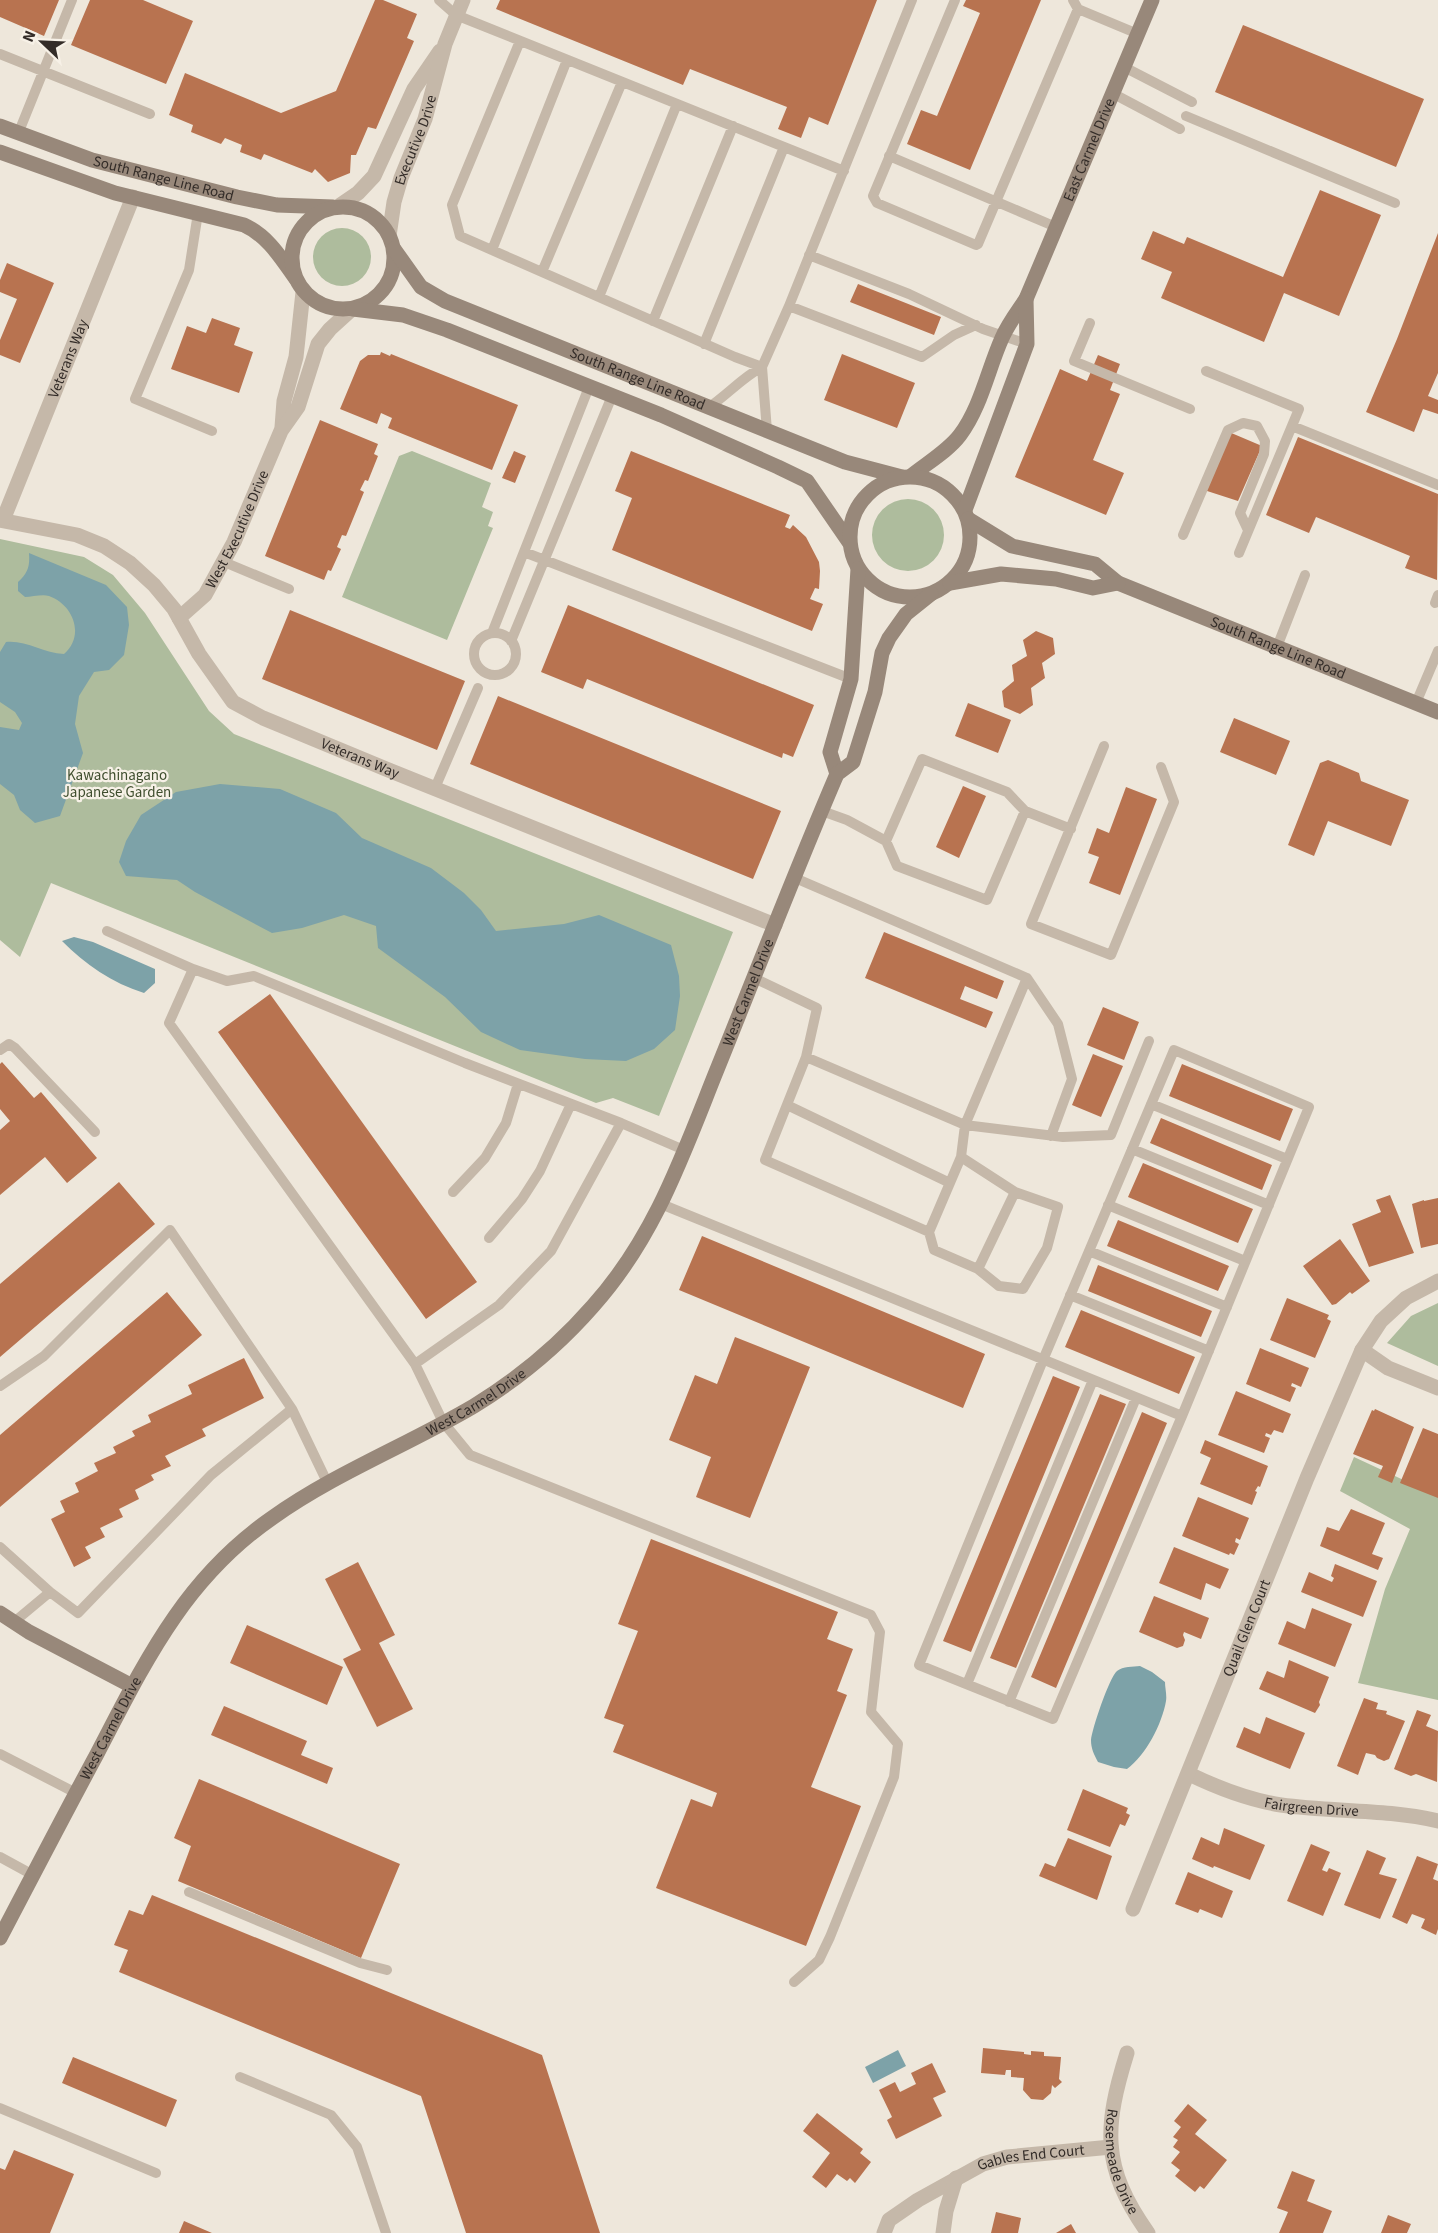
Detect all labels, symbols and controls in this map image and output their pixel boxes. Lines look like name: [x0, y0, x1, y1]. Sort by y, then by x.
north arrow: [12, 12, 72, 72]
text: N: [17, 27, 41, 46]
street label: Executive Drive: [389, 93, 441, 188]
street label: East Carmel Drive: [1058, 95, 1120, 205]
street label: South Range Line Road: [91, 150, 236, 206]
street label: Veterans Way: [43, 316, 93, 401]
street label: South Range Line Road: [567, 342, 709, 415]
street label: West Executive Drive: [200, 467, 274, 592]
street label: South Range Line Road: [1207, 611, 1349, 684]
street label: Veterans Way: [318, 733, 403, 784]
park label: Kawachinagano Japanese Garden: [63, 765, 171, 803]
street label: West Carmel Drive: [717, 936, 779, 1049]
street label: West Carmel Drive: [422, 1363, 530, 1441]
street label: Quail Glen Court: [1217, 1576, 1275, 1680]
street label: West Carmel Drive: [74, 1673, 146, 1784]
street label: Fairgreen Drive: [1262, 1792, 1359, 1822]
street label: Rosemeade Drive: [1100, 2108, 1144, 2218]
street label: Gables End Court: [973, 2139, 1085, 2176]

